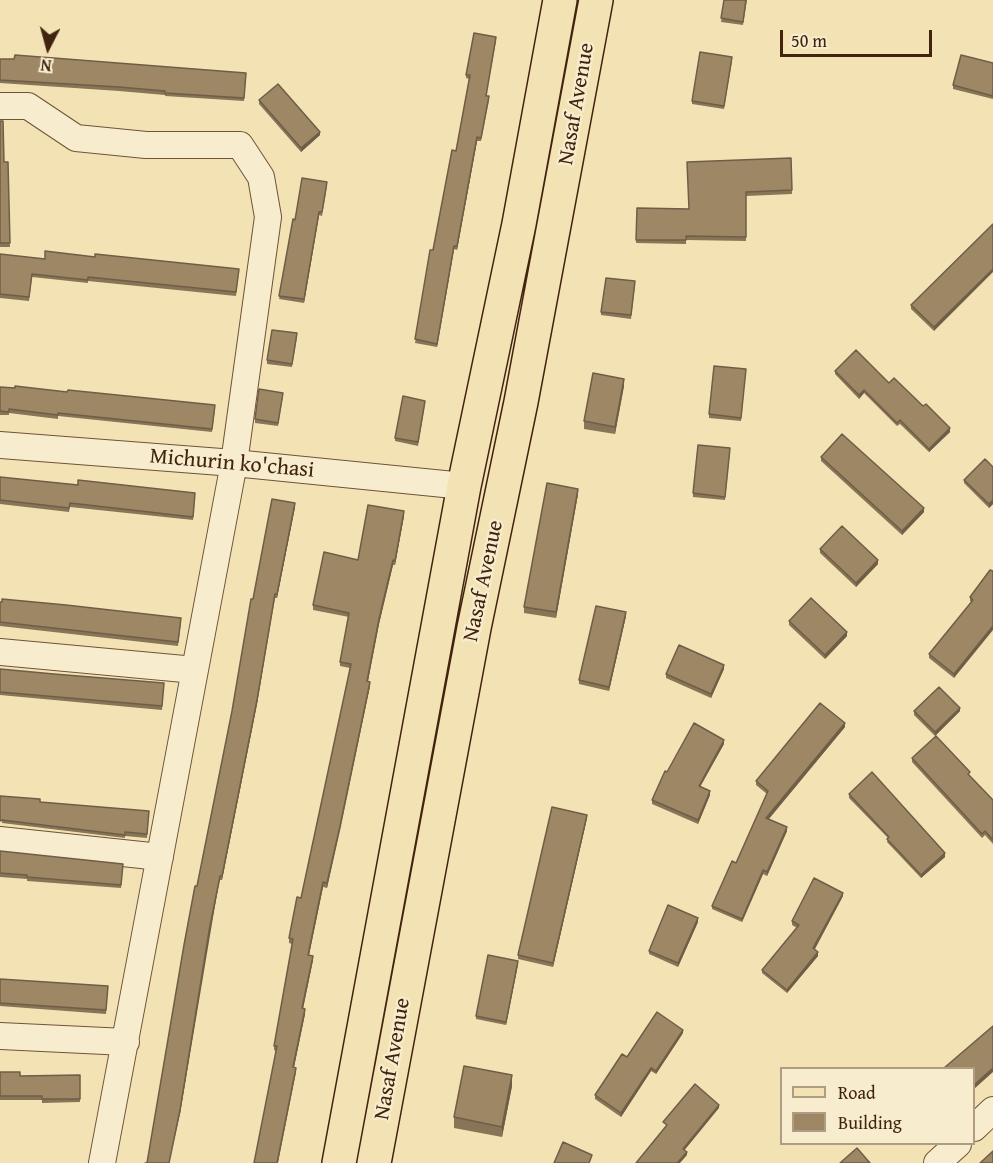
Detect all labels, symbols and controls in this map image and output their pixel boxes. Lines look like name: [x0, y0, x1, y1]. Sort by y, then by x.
north arrow: [18, 18, 78, 78]
scale bar: [783, 18, 934, 56]
text: 50 m: [791, 27, 827, 54]
street label: Nasaf Avenue: [553, 41, 601, 167]
text: N: [40, 53, 53, 78]
street label: Michurin ko'chasi: [149, 444, 315, 484]
street label: Nasaf Avenue: [458, 518, 510, 644]
street label: Nasaf Avenue: [369, 996, 417, 1122]
legend: [780, 1067, 975, 1145]
text: Road: [838, 1079, 876, 1106]
text: Building: [838, 1109, 902, 1136]

